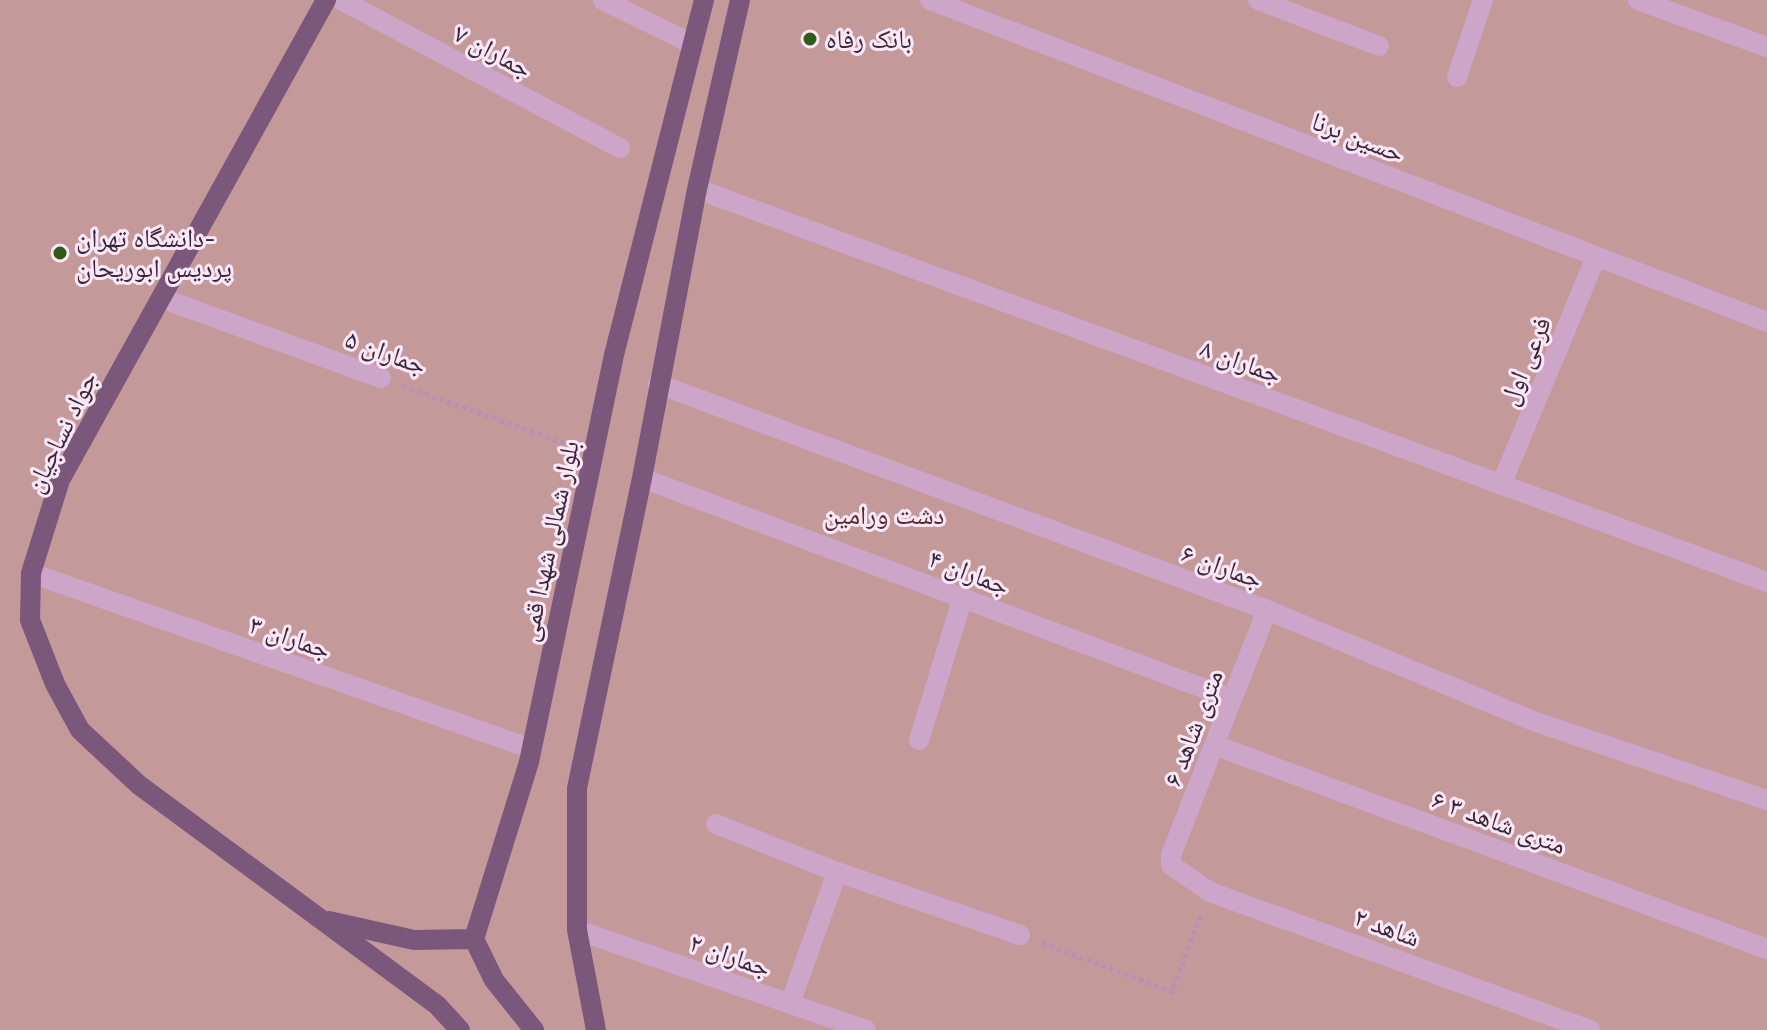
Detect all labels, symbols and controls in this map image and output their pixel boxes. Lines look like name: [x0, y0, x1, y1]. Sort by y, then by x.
street label: جماران ۷: [448, 16, 538, 86]
place label: بانک رفاه: [826, 22, 912, 56]
marker: بانک رفاه: [801, 30, 819, 48]
street label: حسین برنا: [1307, 104, 1409, 170]
place label: دانشگاه تهران- پردیس ابوریحان: [76, 221, 232, 285]
marker: دانشگاه تهران- پردیس ابوریحان: [51, 244, 69, 262]
street label: فرعی اول: [1491, 312, 1559, 410]
street label: جماران ۵: [341, 322, 431, 382]
street label: جماران ۸: [1196, 331, 1286, 391]
street label: جواد نساجیان: [17, 366, 105, 498]
street label: بلوار شمالی شهدا قمی: [511, 437, 587, 645]
park label: دشت ورامین: [824, 498, 944, 532]
street label: جماران ۶: [1177, 536, 1267, 596]
street label: جماران ۴: [924, 541, 1014, 603]
street label: جماران ۳: [245, 607, 335, 667]
street label: ۶ متری شاهد: [1155, 665, 1231, 791]
street label: ۶ متری شاهد ۳: [1427, 782, 1571, 862]
street label: شاهد ۲: [1349, 899, 1425, 955]
street label: جماران ۲: [685, 925, 775, 985]

